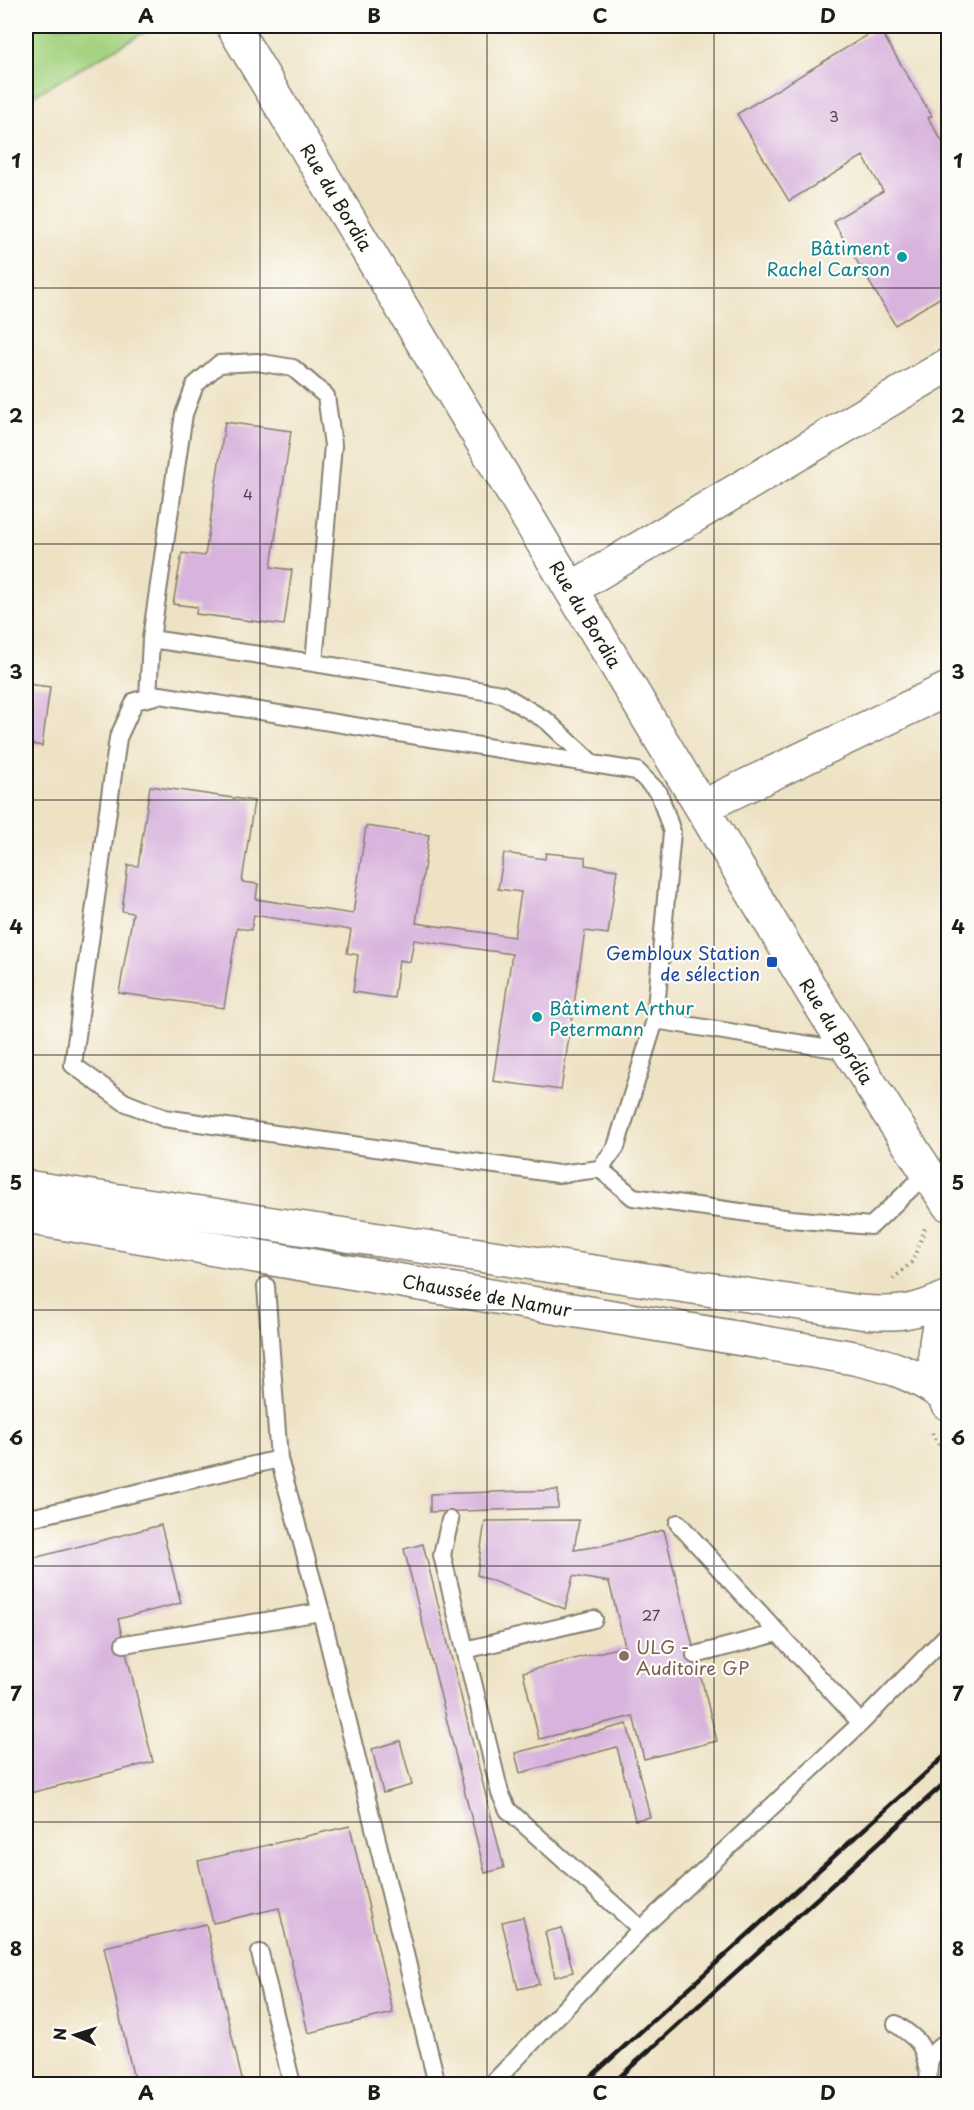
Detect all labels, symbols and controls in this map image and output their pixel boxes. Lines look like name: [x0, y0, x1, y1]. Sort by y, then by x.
text: A: [138, 0, 154, 30]
text: B: [367, 0, 381, 30]
text: C: [592, 0, 608, 30]
text: D: [820, 0, 836, 30]
house number: 3: [829, 104, 839, 127]
street label: Rue du Bordia: [294, 138, 380, 256]
text: 1: [11, 145, 21, 175]
text: 1: [953, 145, 963, 175]
place label: Bâtiment Rachel Carson: [766, 234, 890, 282]
marker: Bâtiment Rachel Carson: [895, 250, 909, 264]
text: 2: [9, 400, 23, 430]
text: 2: [951, 400, 965, 430]
house number: 4: [243, 482, 253, 505]
street label: Rue du Bordia: [543, 555, 629, 673]
text: 3: [9, 656, 23, 686]
text: 3: [951, 656, 965, 686]
text: 4: [9, 911, 23, 941]
text: 4: [951, 911, 965, 941]
place label: Gembloux Station de sélection: [606, 939, 760, 987]
marker: Gembloux Station de sélection: [765, 955, 779, 969]
street label: Rue du Bordia: [794, 973, 881, 1090]
place label: Bâtiment Arthur Petermann: [549, 994, 694, 1042]
marker: Bâtiment Arthur Petermann: [530, 1010, 544, 1024]
text: 5: [10, 1167, 22, 1197]
text: 5: [952, 1167, 964, 1197]
street label: Chaussée de Namur: [400, 1267, 574, 1323]
text: 6: [9, 1422, 23, 1452]
text: 6: [951, 1422, 965, 1452]
house number: 27: [642, 1603, 661, 1626]
place label: ULG - Auditoire GP: [636, 1633, 749, 1681]
marker: ULG - Auditoire GP: [617, 1649, 631, 1663]
text: 7: [10, 1678, 22, 1708]
text: 7: [952, 1678, 964, 1708]
text: 8: [10, 1933, 22, 1963]
text: 8: [952, 1933, 964, 1963]
north arrow: [45, 2005, 105, 2065]
text: N: [47, 2027, 71, 2041]
text: A: [138, 2077, 154, 2107]
text: B: [367, 2077, 381, 2107]
text: C: [592, 2077, 608, 2107]
text: D: [820, 2077, 836, 2107]

